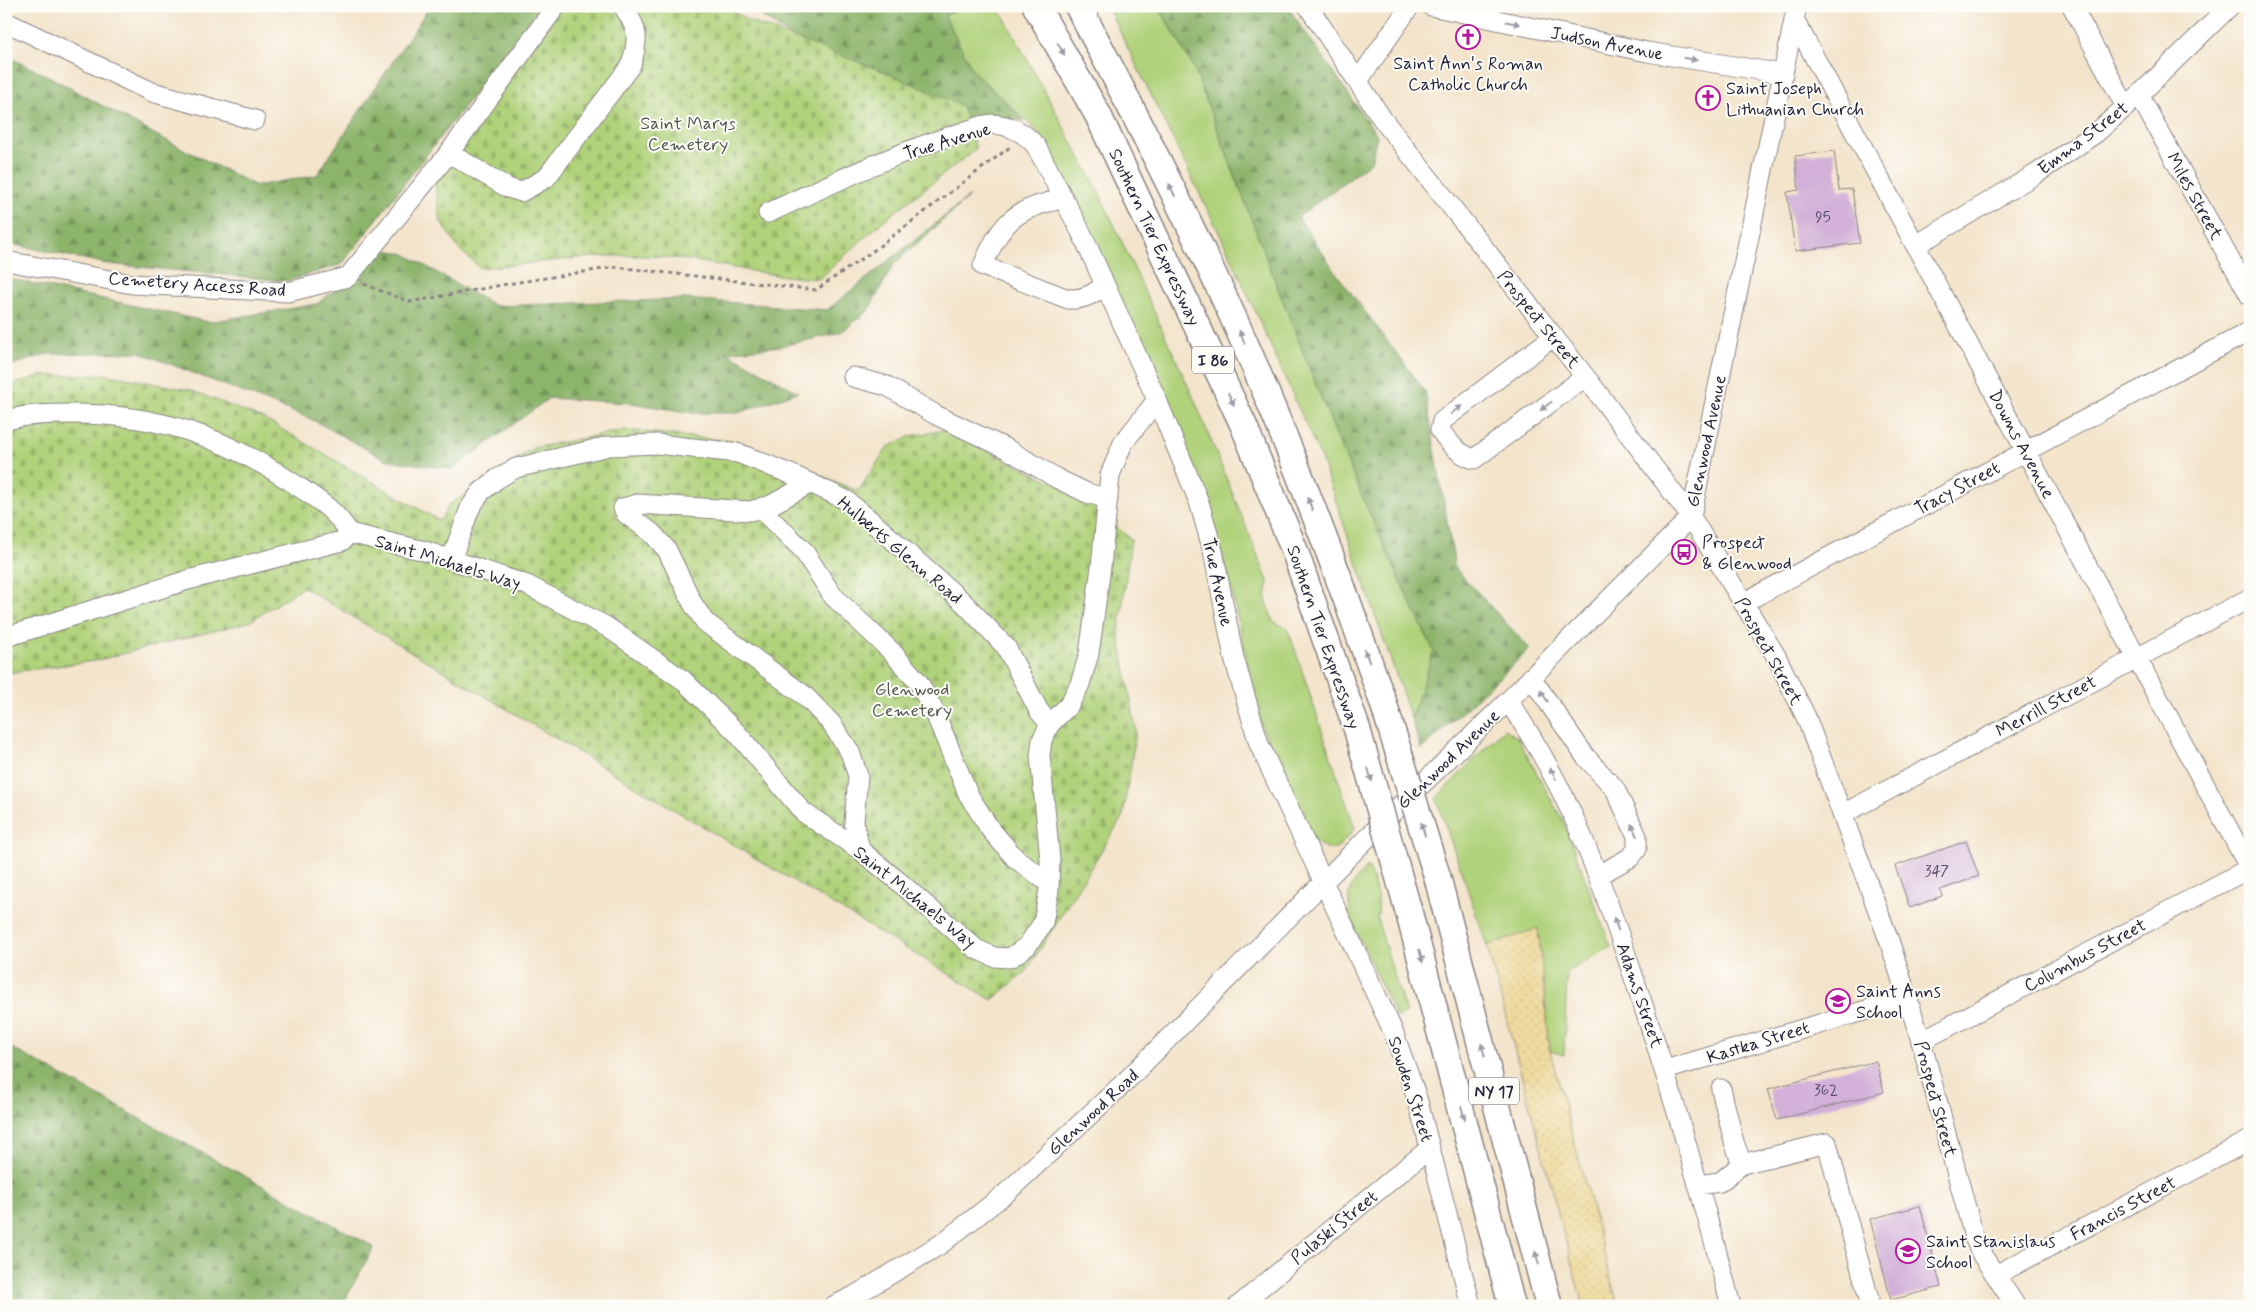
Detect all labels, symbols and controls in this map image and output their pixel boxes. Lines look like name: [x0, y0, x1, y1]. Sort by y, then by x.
one-way arrow: [1506, 20, 1522, 28]
street label: Judson Avenue: [1548, 21, 1665, 67]
church icon: Saint Ann's Roman Catholic Church: [1455, 24, 1481, 50]
one-way arrow: [1056, 42, 1065, 55]
place label: Saint Ann's Roman Catholic Church: [1393, 52, 1543, 97]
one-way arrow: [1682, 55, 1698, 63]
place label: Saint Joseph Lithuanian Church: [1726, 77, 1864, 122]
church icon: Saint Joseph Lithuanian Church: [1695, 85, 1721, 111]
street label: Emma Street: [2033, 97, 2134, 181]
park label: Saint Marys Cemetery: [640, 112, 736, 157]
street label: True Avenue: [901, 117, 994, 167]
street label: Southern Tier Expressway: [1102, 145, 1206, 330]
street label: Miles Street: [2160, 149, 2228, 245]
one-way arrow: [1168, 183, 1176, 197]
house number: 95: [1815, 208, 1831, 228]
street label: Prospect Street: [1491, 266, 1585, 374]
street label: Cemetery Access Road: [108, 267, 286, 303]
one-way arrow: [1237, 330, 1245, 344]
road number: I 86: [1192, 346, 1234, 374]
street label: Glenwood Avenue: [1681, 373, 1733, 510]
street label: Downs Avenue: [1982, 386, 2060, 503]
one-way arrow: [1228, 392, 1236, 406]
one-way arrow: [1539, 401, 1553, 411]
one-way arrow: [1449, 405, 1462, 416]
street label: Tracy Street: [1911, 456, 2005, 521]
street label: Hulberts Glenn Road: [832, 491, 967, 610]
one-way arrow: [1306, 496, 1313, 511]
street label: Saint Michaels Way: [372, 529, 523, 597]
place label: Prospect & Glenwood: [1702, 531, 1792, 576]
street label: True Avenue: [1196, 536, 1238, 629]
bus stop icon: Prospect & Glenwood: [1671, 539, 1697, 565]
street label: Southern Tier Expressway: [1280, 542, 1366, 732]
street label: Prospect Street: [1729, 593, 1808, 710]
one-way arrow: [1363, 648, 1370, 663]
street label: Merrill Street: [1992, 670, 2101, 744]
park label: Glenwood Cemetery: [872, 678, 952, 723]
one-way arrow: [1539, 689, 1549, 703]
street label: Glenwood Avenue: [1392, 704, 1506, 815]
one-way arrow: [1366, 768, 1374, 783]
one-way arrow: [1549, 768, 1558, 781]
one-way arrow: [1418, 822, 1426, 837]
one-way arrow: [1630, 823, 1638, 837]
street label: Saint Michaels Way: [848, 841, 981, 955]
house number: 347: [1925, 862, 1949, 882]
street label: Columbus Street: [2020, 914, 2151, 998]
one-way arrow: [1612, 916, 1620, 931]
street label: Adams Street: [1610, 940, 1668, 1051]
one-way arrow: [1417, 948, 1425, 963]
place label: Saint Anns School: [1856, 980, 1941, 1025]
school or university icon: Saint Anns School: [1825, 988, 1851, 1014]
street label: Kastka Street: [1704, 1016, 1813, 1070]
street label: Sowden Street: [1382, 1033, 1438, 1145]
street label: Prospect Street: [1908, 1038, 1962, 1161]
one-way arrow: [1479, 1043, 1487, 1058]
street label: Glenwood Road: [1043, 1064, 1144, 1161]
road number: NY 17: [1469, 1078, 1519, 1104]
house number: 362: [1814, 1081, 1838, 1101]
one-way arrow: [1459, 1105, 1467, 1120]
street label: Francis Street: [2066, 1171, 2181, 1247]
street label: Pulaski Street: [1286, 1185, 1383, 1270]
place label: Saint Stanislaus School: [1926, 1230, 2055, 1275]
school or university icon: Saint Stanislaus School: [1895, 1238, 1921, 1264]
one-way arrow: [1533, 1251, 1541, 1266]

